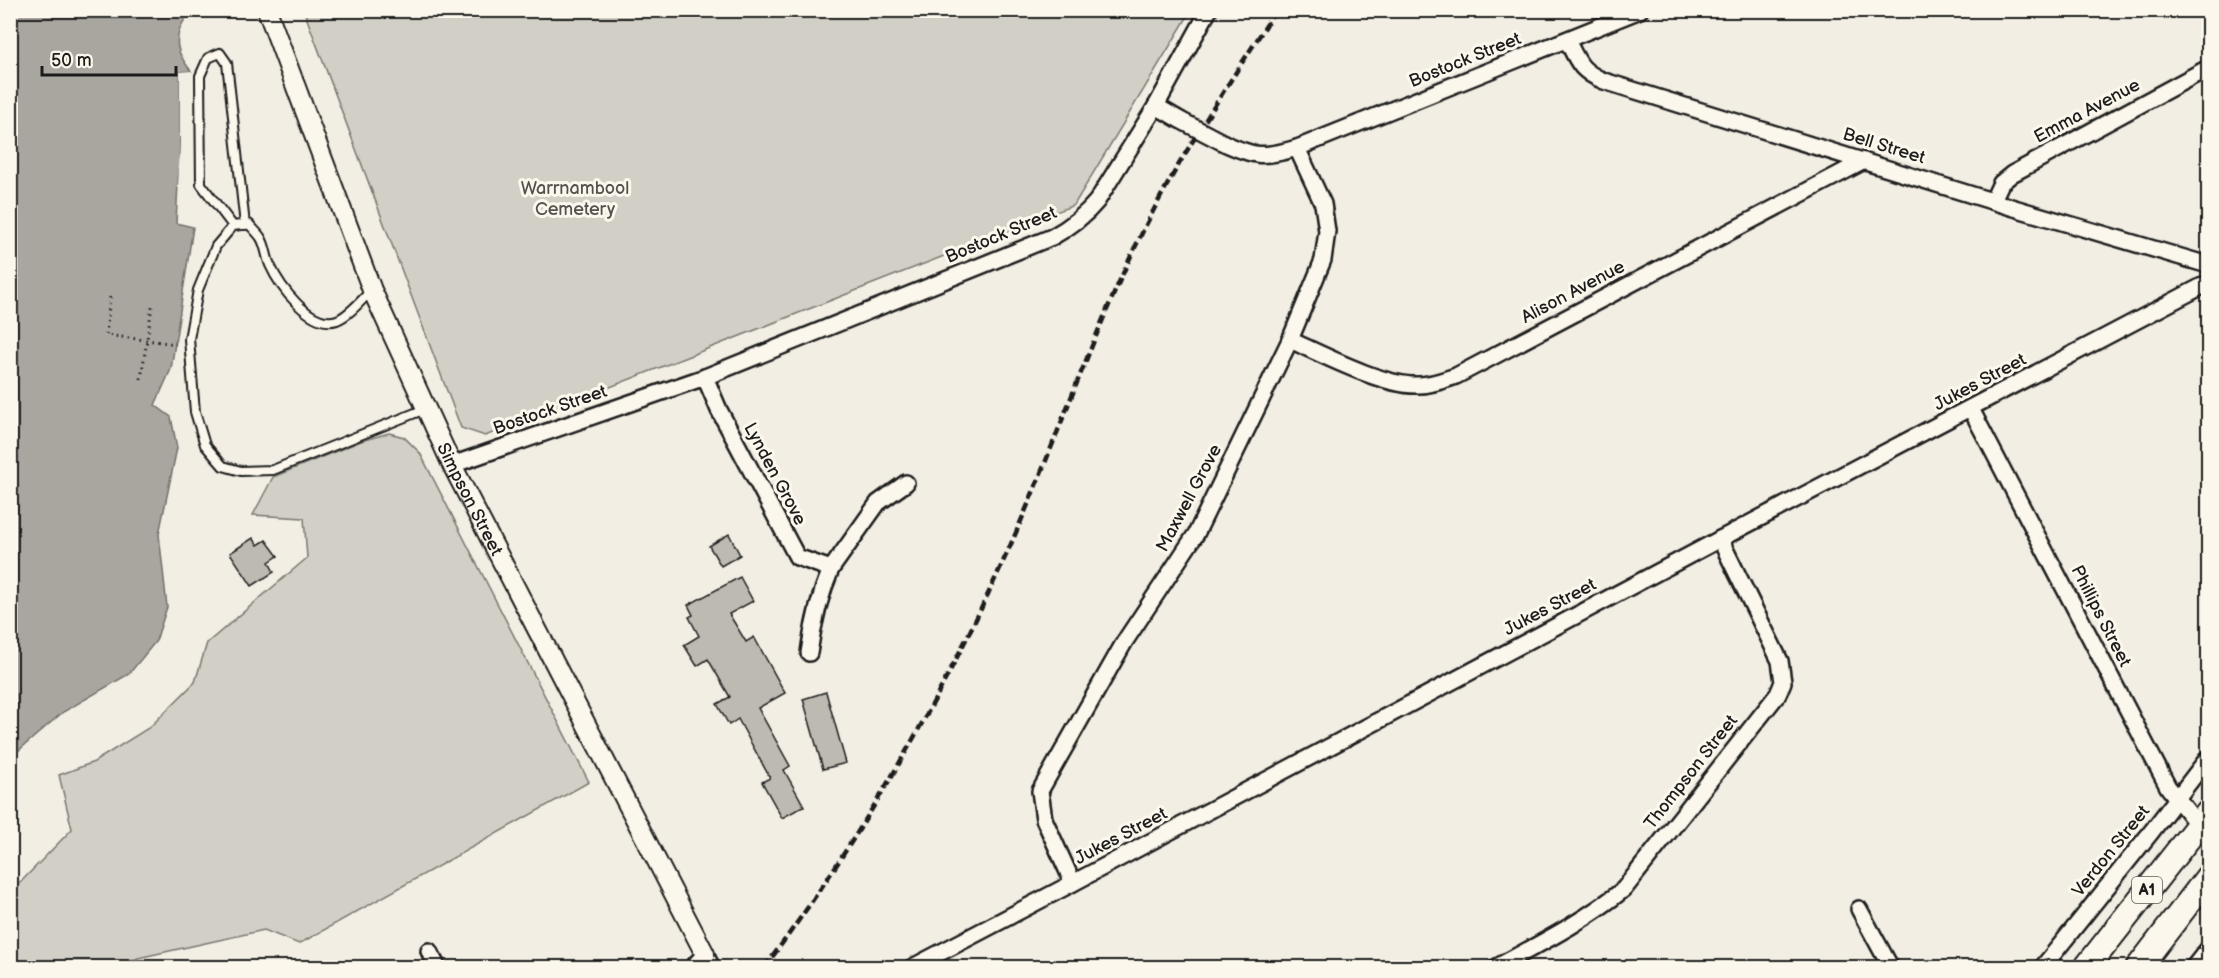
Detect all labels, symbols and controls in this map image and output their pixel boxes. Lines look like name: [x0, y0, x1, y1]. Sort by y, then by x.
street label: Bostock Street: [1406, 28, 1525, 92]
scale bar: [42, 39, 176, 77]
text: 50 m: [51, 50, 92, 71]
street label: Emma Avenue: [2030, 74, 2144, 148]
street label: Bell Street: [1840, 124, 1928, 169]
park label: Warrnambool Cemetery: [521, 178, 629, 220]
street label: Bostock Street: [942, 202, 1060, 268]
street label: Alison Avenue: [1518, 256, 1628, 328]
street label: Jukes Street: [1930, 349, 2030, 415]
street label: Bostock Street: [490, 381, 610, 439]
street label: Lynden Grove: [739, 419, 811, 529]
street label: Simpson Street: [433, 439, 508, 559]
street label: Maxwell Grove: [1152, 440, 1226, 555]
street label: Phillips Street: [2066, 562, 2136, 671]
street label: Jukes Street: [1500, 574, 1600, 640]
street label: Thompson Street: [1640, 710, 1742, 833]
street label: Verdon Street: [2068, 801, 2154, 901]
street label: Jukes Street: [1071, 803, 1171, 869]
road number: A1: [2132, 877, 2162, 903]

